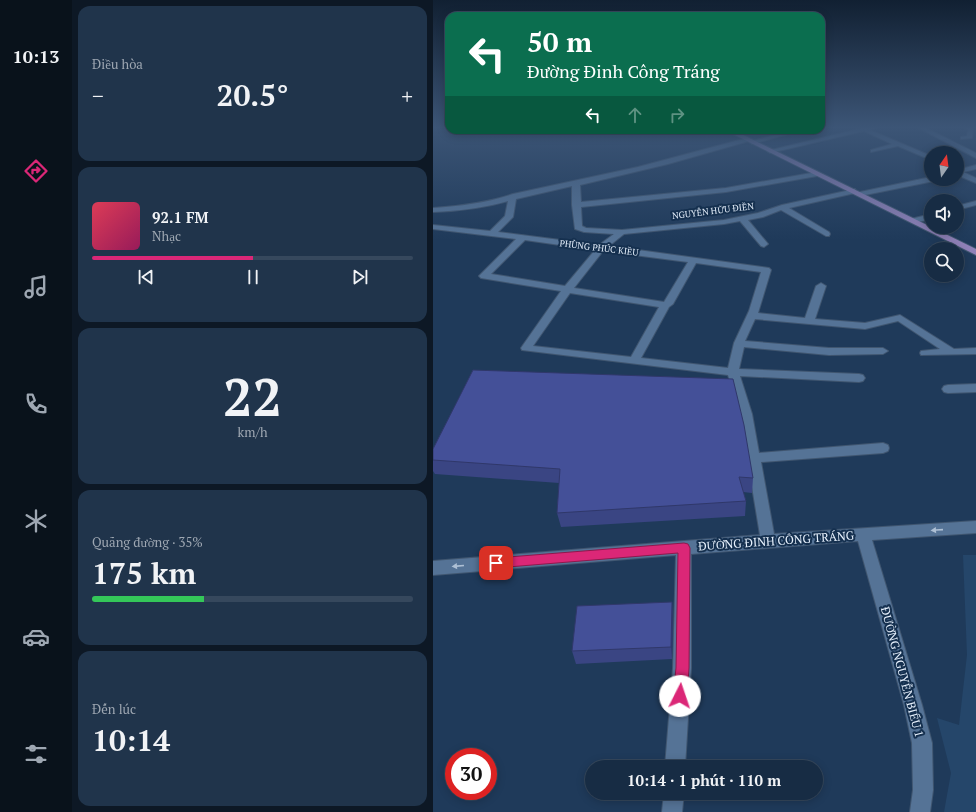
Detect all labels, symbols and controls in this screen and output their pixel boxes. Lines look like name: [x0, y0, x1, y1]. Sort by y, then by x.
text: 50 m: [527, 23, 592, 60]
icon: left: [461, 28, 513, 80]
text: 10:13: [13, 44, 59, 68]
text: Điều hòa: [92, 55, 143, 73]
text: Đường Đinh Công Tráng: [527, 59, 720, 83]
text: 20.5°: [216, 75, 289, 115]
text: −: [92, 81, 104, 110]
text: +: [401, 81, 413, 110]
icon: left: [582, 104, 604, 126]
icon: ahead: [624, 104, 646, 126]
icon: right: [666, 104, 688, 126]
north arrow: [924, 146, 964, 186]
map controls: [924, 146, 964, 282]
icon: directions: [22, 157, 50, 185]
button: sound: [924, 194, 964, 234]
street label: NGUYỄN HỮU ĐIỀN: [671, 200, 755, 222]
text: 92.1 FM: [152, 207, 209, 227]
text: Nhạc: [152, 227, 181, 245]
street label: PHÙNG PHÚC KIỀU: [559, 237, 639, 259]
button: search: [924, 242, 964, 282]
icon: previous: [135, 266, 157, 288]
icon: pause: [242, 266, 264, 288]
icon: next: [349, 266, 371, 288]
icon: music: [22, 273, 50, 301]
text: 22: [223, 362, 282, 431]
icon: phone: [22, 390, 50, 418]
text: km/h: [237, 423, 268, 441]
icon: climate: [22, 507, 50, 535]
one-way arrow: [931, 526, 943, 533]
street label: ĐƯỜNG ĐINH CÔNG TRÁNG: [698, 528, 855, 553]
text: Quãng đường · 35%: [92, 533, 203, 551]
pin: [479, 546, 513, 580]
icon: arrive: [485, 552, 507, 574]
text: 175 km: [92, 553, 196, 593]
one-way arrow: [452, 562, 464, 569]
street label: ĐƯỜNG NGUYỄN BIỂU 1: [878, 605, 927, 739]
icon: car: [22, 623, 50, 651]
position arrow: [659, 675, 701, 717]
text: Đến lúc: [92, 700, 136, 718]
text: 10:14: [92, 720, 170, 760]
icon: filters: [22, 740, 50, 768]
speed limit sign: 30: [445, 748, 497, 800]
text: 10:14 · 1 phút · 110 m: [627, 770, 781, 790]

